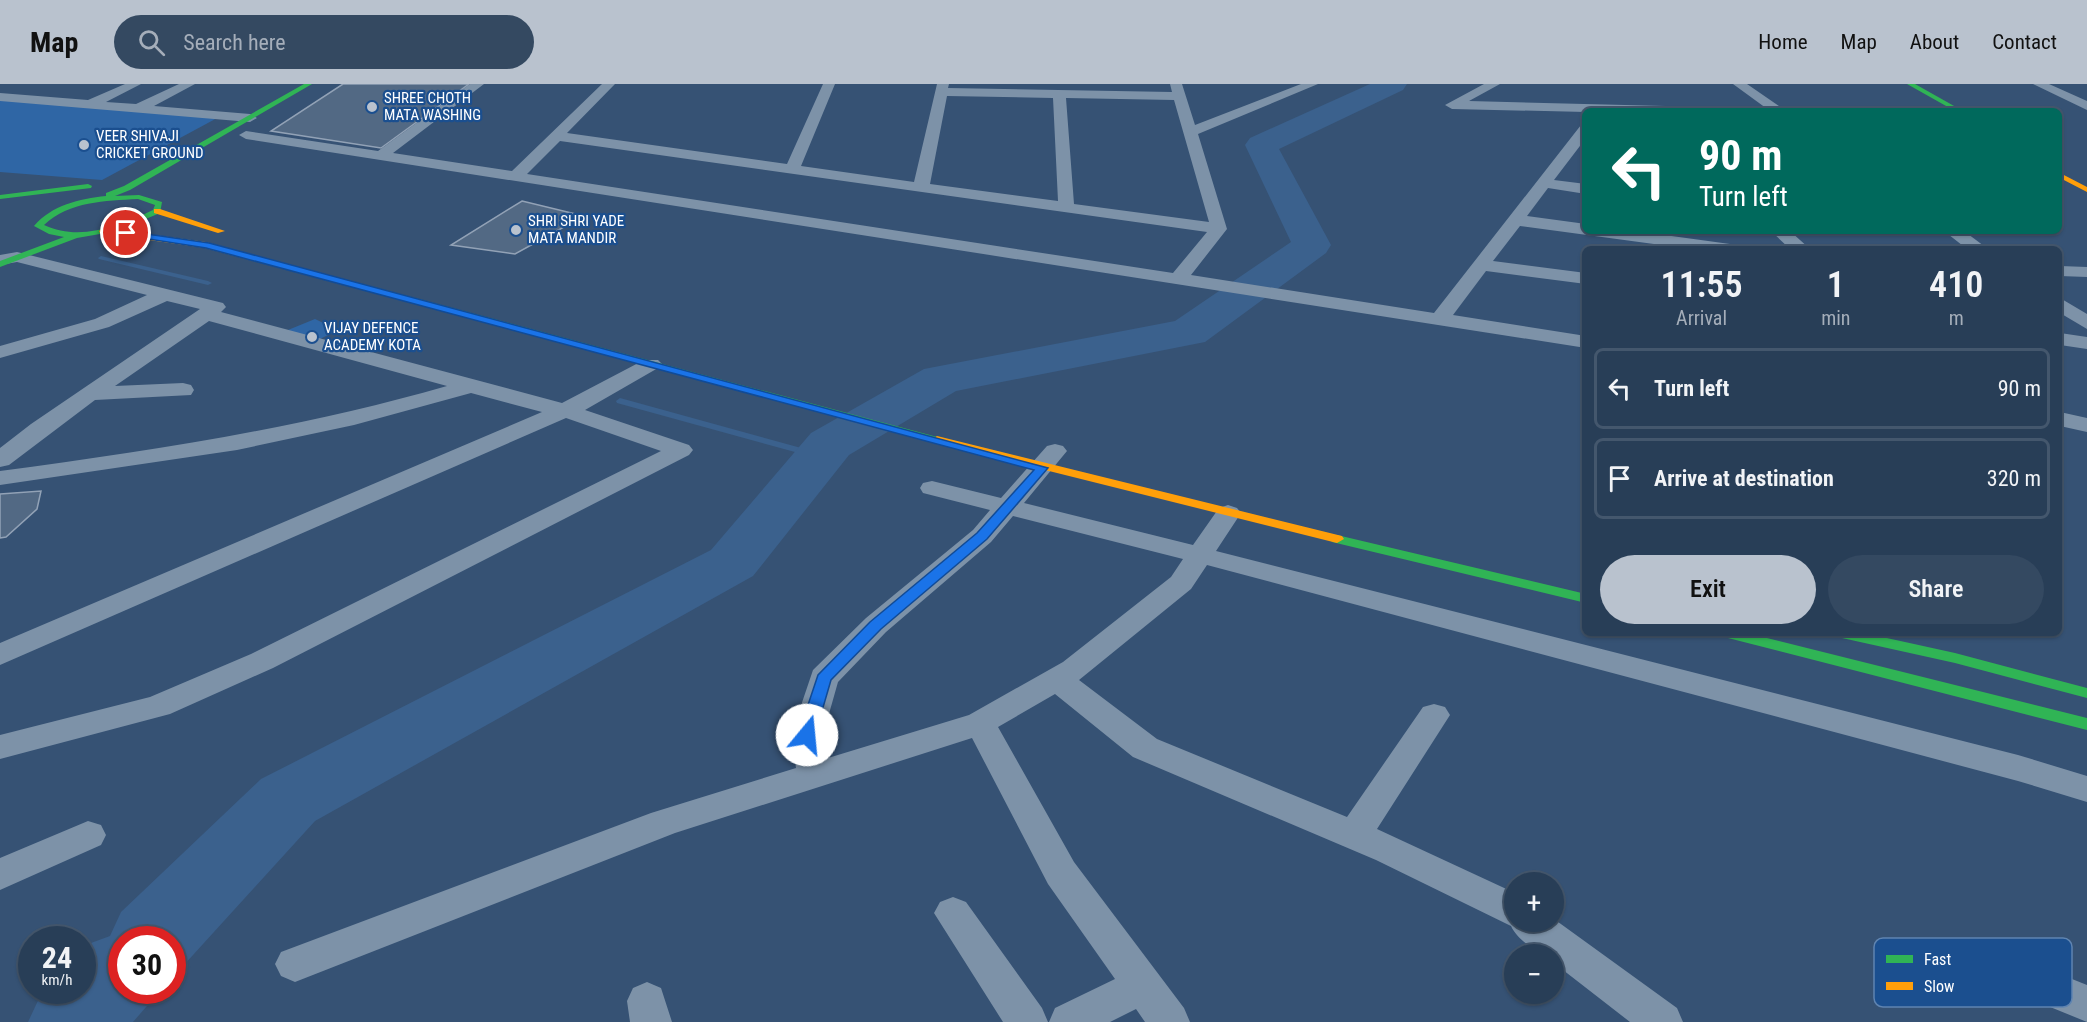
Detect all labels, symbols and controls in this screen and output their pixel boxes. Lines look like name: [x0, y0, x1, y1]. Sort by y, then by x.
search box: [114, 15, 534, 69]
text: Map: [30, 26, 78, 59]
icon: search: [135, 26, 168, 59]
text: Search here: [183, 30, 286, 55]
text: Home: [1758, 30, 1808, 54]
text: Map: [1841, 30, 1877, 54]
text: About: [1910, 30, 1959, 54]
text: Contact: [1992, 30, 2057, 54]
place label: SHREE CHOTH MATA WASHING: [384, 89, 481, 124]
marker: SHREE CHOTH MATA WASHING: [365, 100, 379, 114]
place label: VEER SHIVAJI CRICKET GROUND: [96, 127, 204, 162]
text: 90 m: [1699, 131, 1782, 180]
icon: left: [1600, 132, 1678, 210]
marker: VEER SHIVAJI CRICKET GROUND: [77, 138, 91, 152]
text: Turn left: [1699, 181, 1788, 213]
pin: [100, 207, 151, 258]
place label: SHRI SHRI YADE MATA MANDIR: [528, 212, 624, 247]
icon: arrive: [109, 216, 142, 249]
marker: SHRI SHRI YADE MATA MANDIR: [509, 223, 523, 237]
text: 11:55: [1661, 264, 1743, 306]
text: 1: [1827, 264, 1845, 306]
text: 410: [1929, 264, 1983, 306]
text: Arrival: [1676, 306, 1727, 330]
text: min: [1821, 306, 1850, 330]
text: m: [1949, 306, 1964, 330]
place label: VIJAY DEFENCE ACADEMY KOTA: [324, 319, 421, 354]
marker: VIJAY DEFENCE ACADEMY KOTA: [305, 330, 319, 344]
icon: left: [1603, 372, 1636, 405]
text: Turn left: [1654, 376, 1729, 401]
text: 90 m: [1998, 376, 2041, 401]
icon: arrive: [1603, 462, 1636, 495]
text: Arrive at destination: [1654, 466, 1834, 491]
text: 320 m: [1987, 466, 2041, 491]
button: Exit: [1600, 555, 1816, 624]
button: Share: [1828, 555, 2044, 624]
position arrow: [775, 703, 839, 767]
map controls: [1504, 872, 1564, 1004]
button: +: [1504, 872, 1564, 932]
speed limit sign: 30: [108, 926, 186, 1004]
legend: [1874, 938, 2072, 1007]
text: 24: [42, 940, 72, 975]
button: −: [1504, 944, 1564, 1004]
text: Fast: [1924, 950, 1951, 969]
text: km/h: [42, 971, 72, 989]
text: Slow: [1924, 977, 1954, 996]

